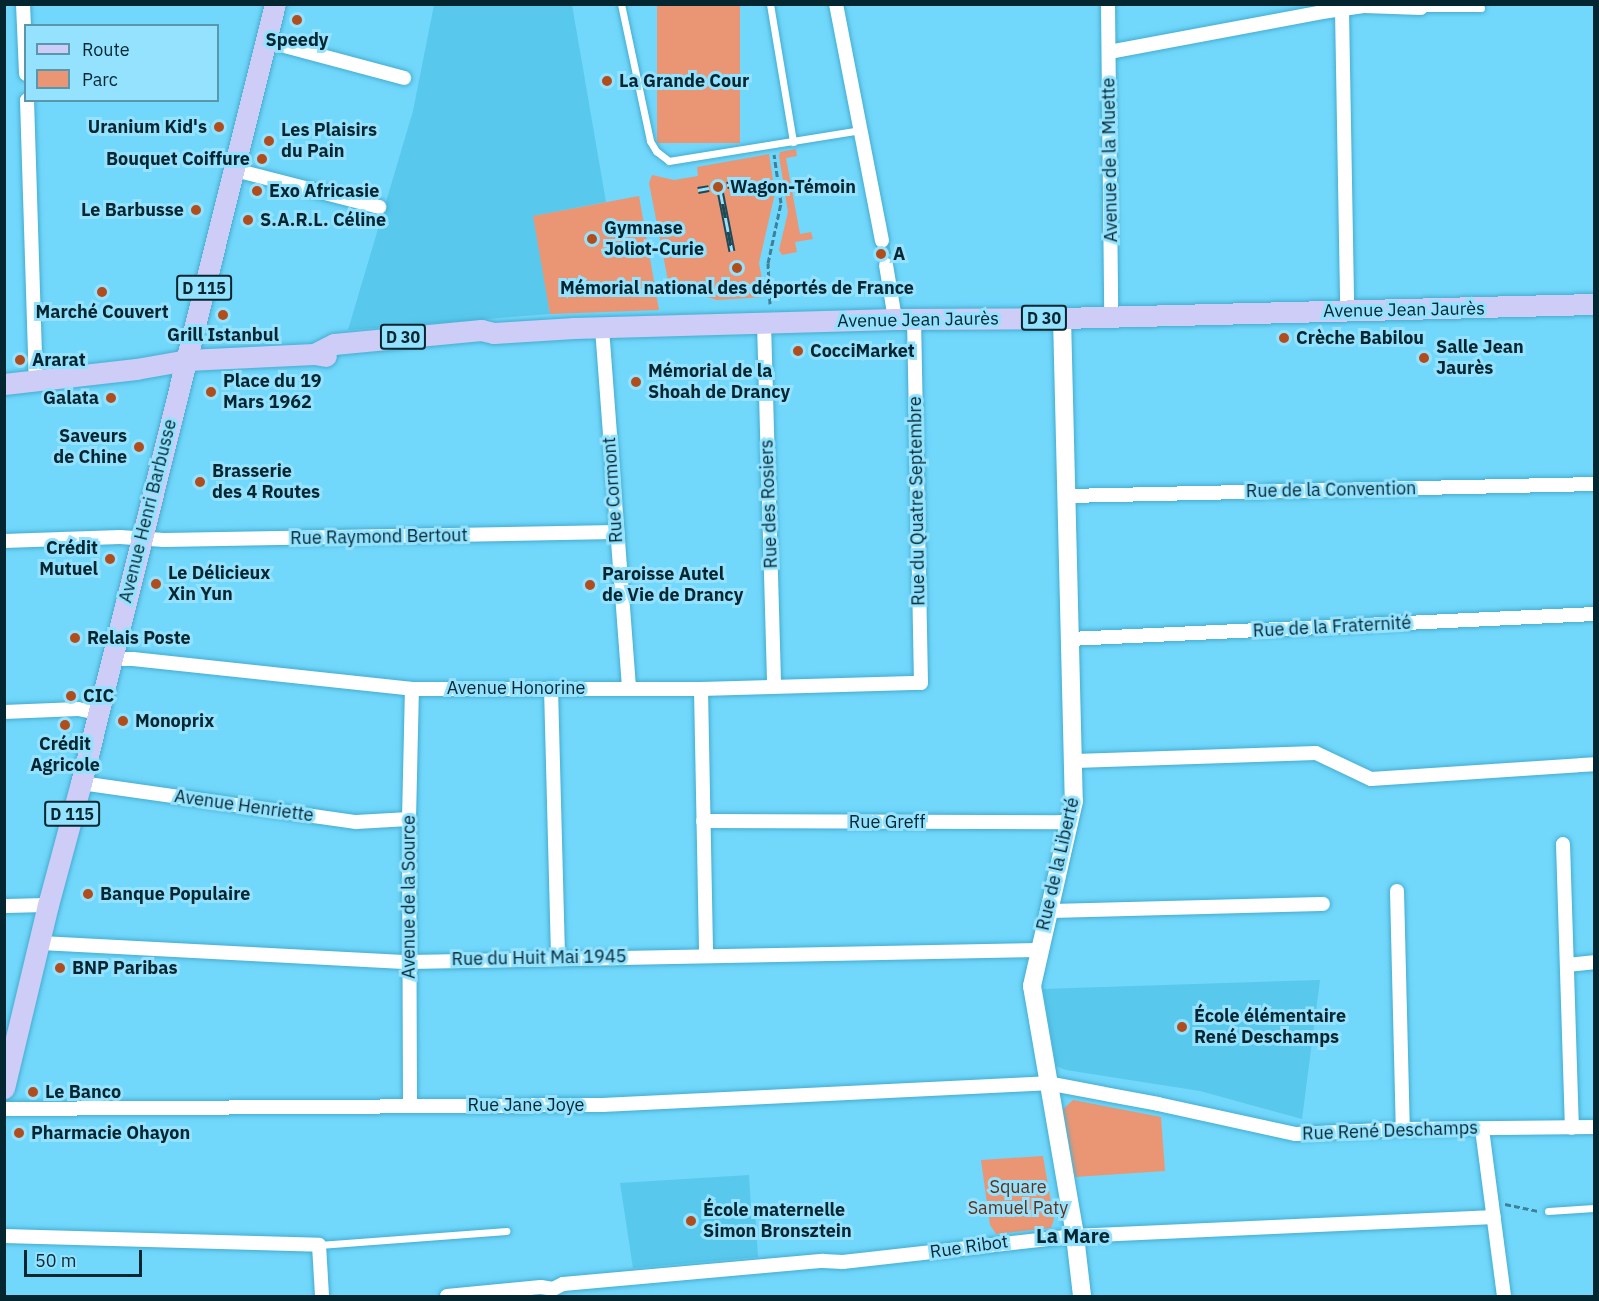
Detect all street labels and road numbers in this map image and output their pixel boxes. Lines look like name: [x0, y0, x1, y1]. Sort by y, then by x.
street label: Avenue de la Muette: [1098, 77, 1122, 243]
road number: D 115: [176, 275, 232, 301]
street label: Avenue Jean Jaurès: [1323, 298, 1485, 322]
road number: D 30: [1020, 305, 1068, 331]
street label: Avenue Jean Jaurès: [837, 308, 999, 332]
road number: D 30: [379, 324, 427, 350]
street label: Rue du Quatre Septembre: [904, 396, 930, 606]
street label: Avenue Henri Barbusse: [115, 417, 181, 605]
street label: Rue Cormont: [599, 436, 627, 544]
street label: Rue des Rosiers: [756, 439, 782, 569]
street label: Rue de la Convention: [1246, 478, 1416, 502]
street label: Rue Raymond Bertout: [290, 525, 468, 549]
street label: Rue de la Fraternité: [1252, 612, 1412, 642]
street label: Avenue Honorine: [447, 677, 585, 699]
street label: Avenue Henriette: [173, 786, 315, 826]
street label: Rue de la Liberté: [1032, 795, 1084, 933]
road number: D 115: [44, 801, 100, 827]
street label: Rue Greff: [849, 811, 925, 833]
street label: Avenue de la Source: [398, 815, 420, 979]
street label: Rue du Huit Mai 1945: [451, 946, 627, 970]
street label: Rue Jane Joye: [468, 1094, 584, 1116]
street label: Rue René Deschamps: [1302, 1117, 1478, 1145]
street label: Rue Ribot: [929, 1231, 1009, 1263]

